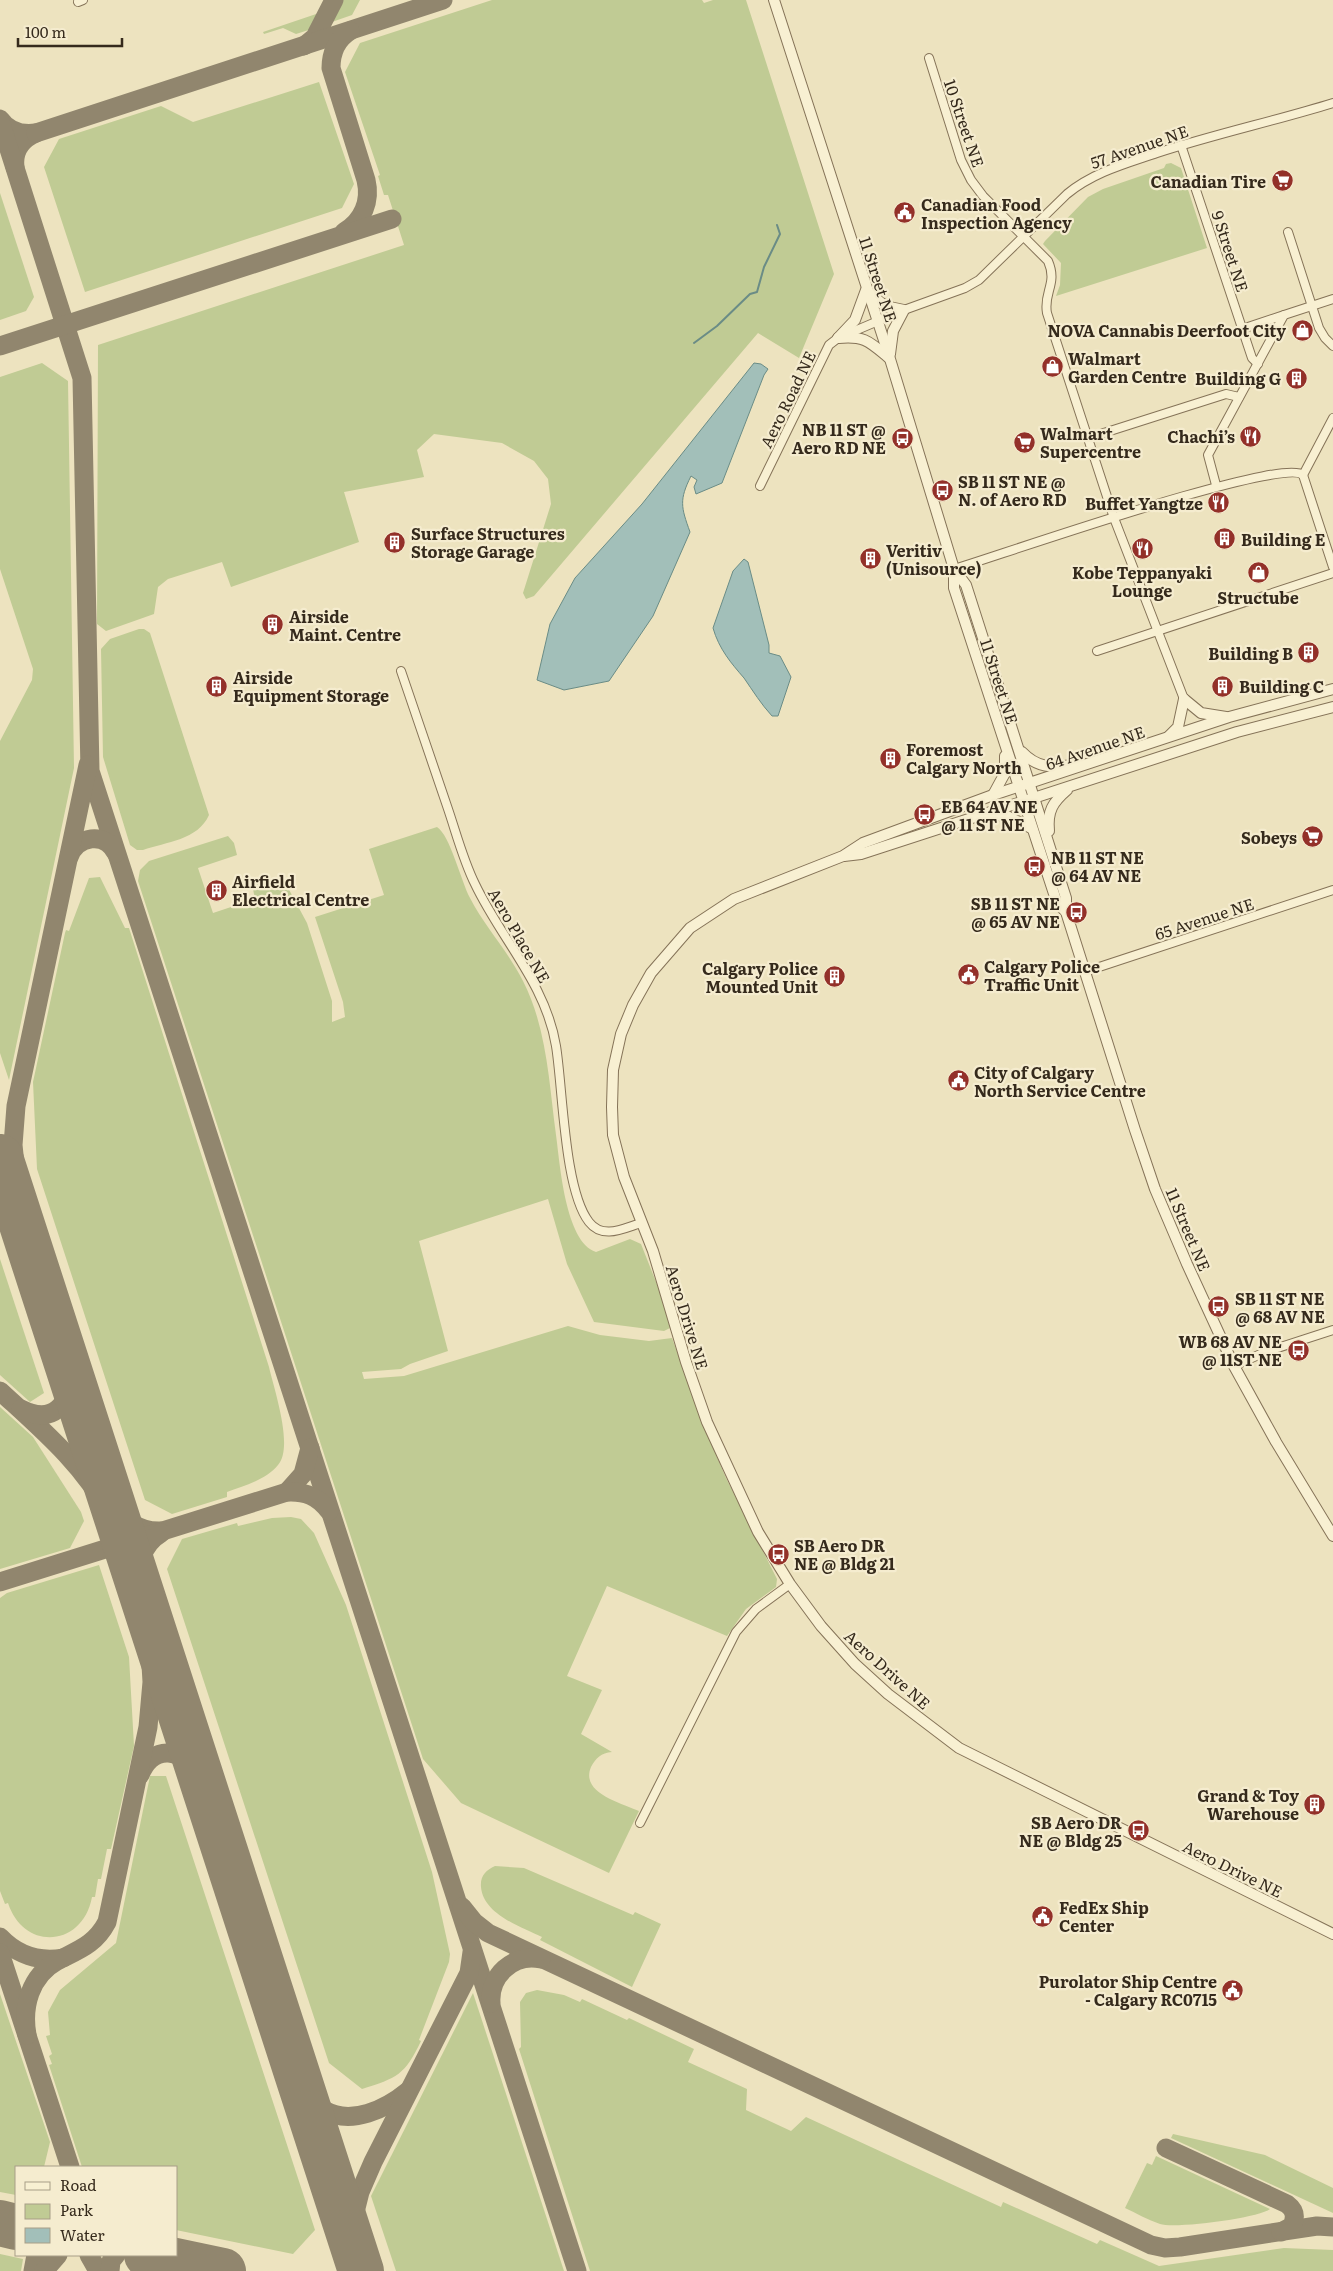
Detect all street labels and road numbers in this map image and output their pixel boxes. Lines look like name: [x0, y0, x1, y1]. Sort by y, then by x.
street label: 10 Street NE: [939, 76, 991, 170]
street label: 57 Avenue NE: [1087, 118, 1191, 174]
street label: 9 Street NE: [1207, 207, 1255, 295]
street label: 11 Street NE: [854, 233, 904, 325]
street label: Aero Road NE: [753, 346, 821, 452]
street label: 11 Street NE: [975, 635, 1025, 727]
street label: 64 Avenue NE: [1042, 719, 1148, 775]
street label: Aero Place NE: [483, 883, 557, 987]
street label: 65 Avenue NE: [1151, 891, 1257, 945]
street label: 11 Street NE: [1161, 1183, 1217, 1275]
street label: Aero Drive NE: [661, 1262, 715, 1372]
street label: Aero Drive NE: [840, 1624, 936, 1714]
street label: Aero Drive NE: [1179, 1833, 1287, 1903]

